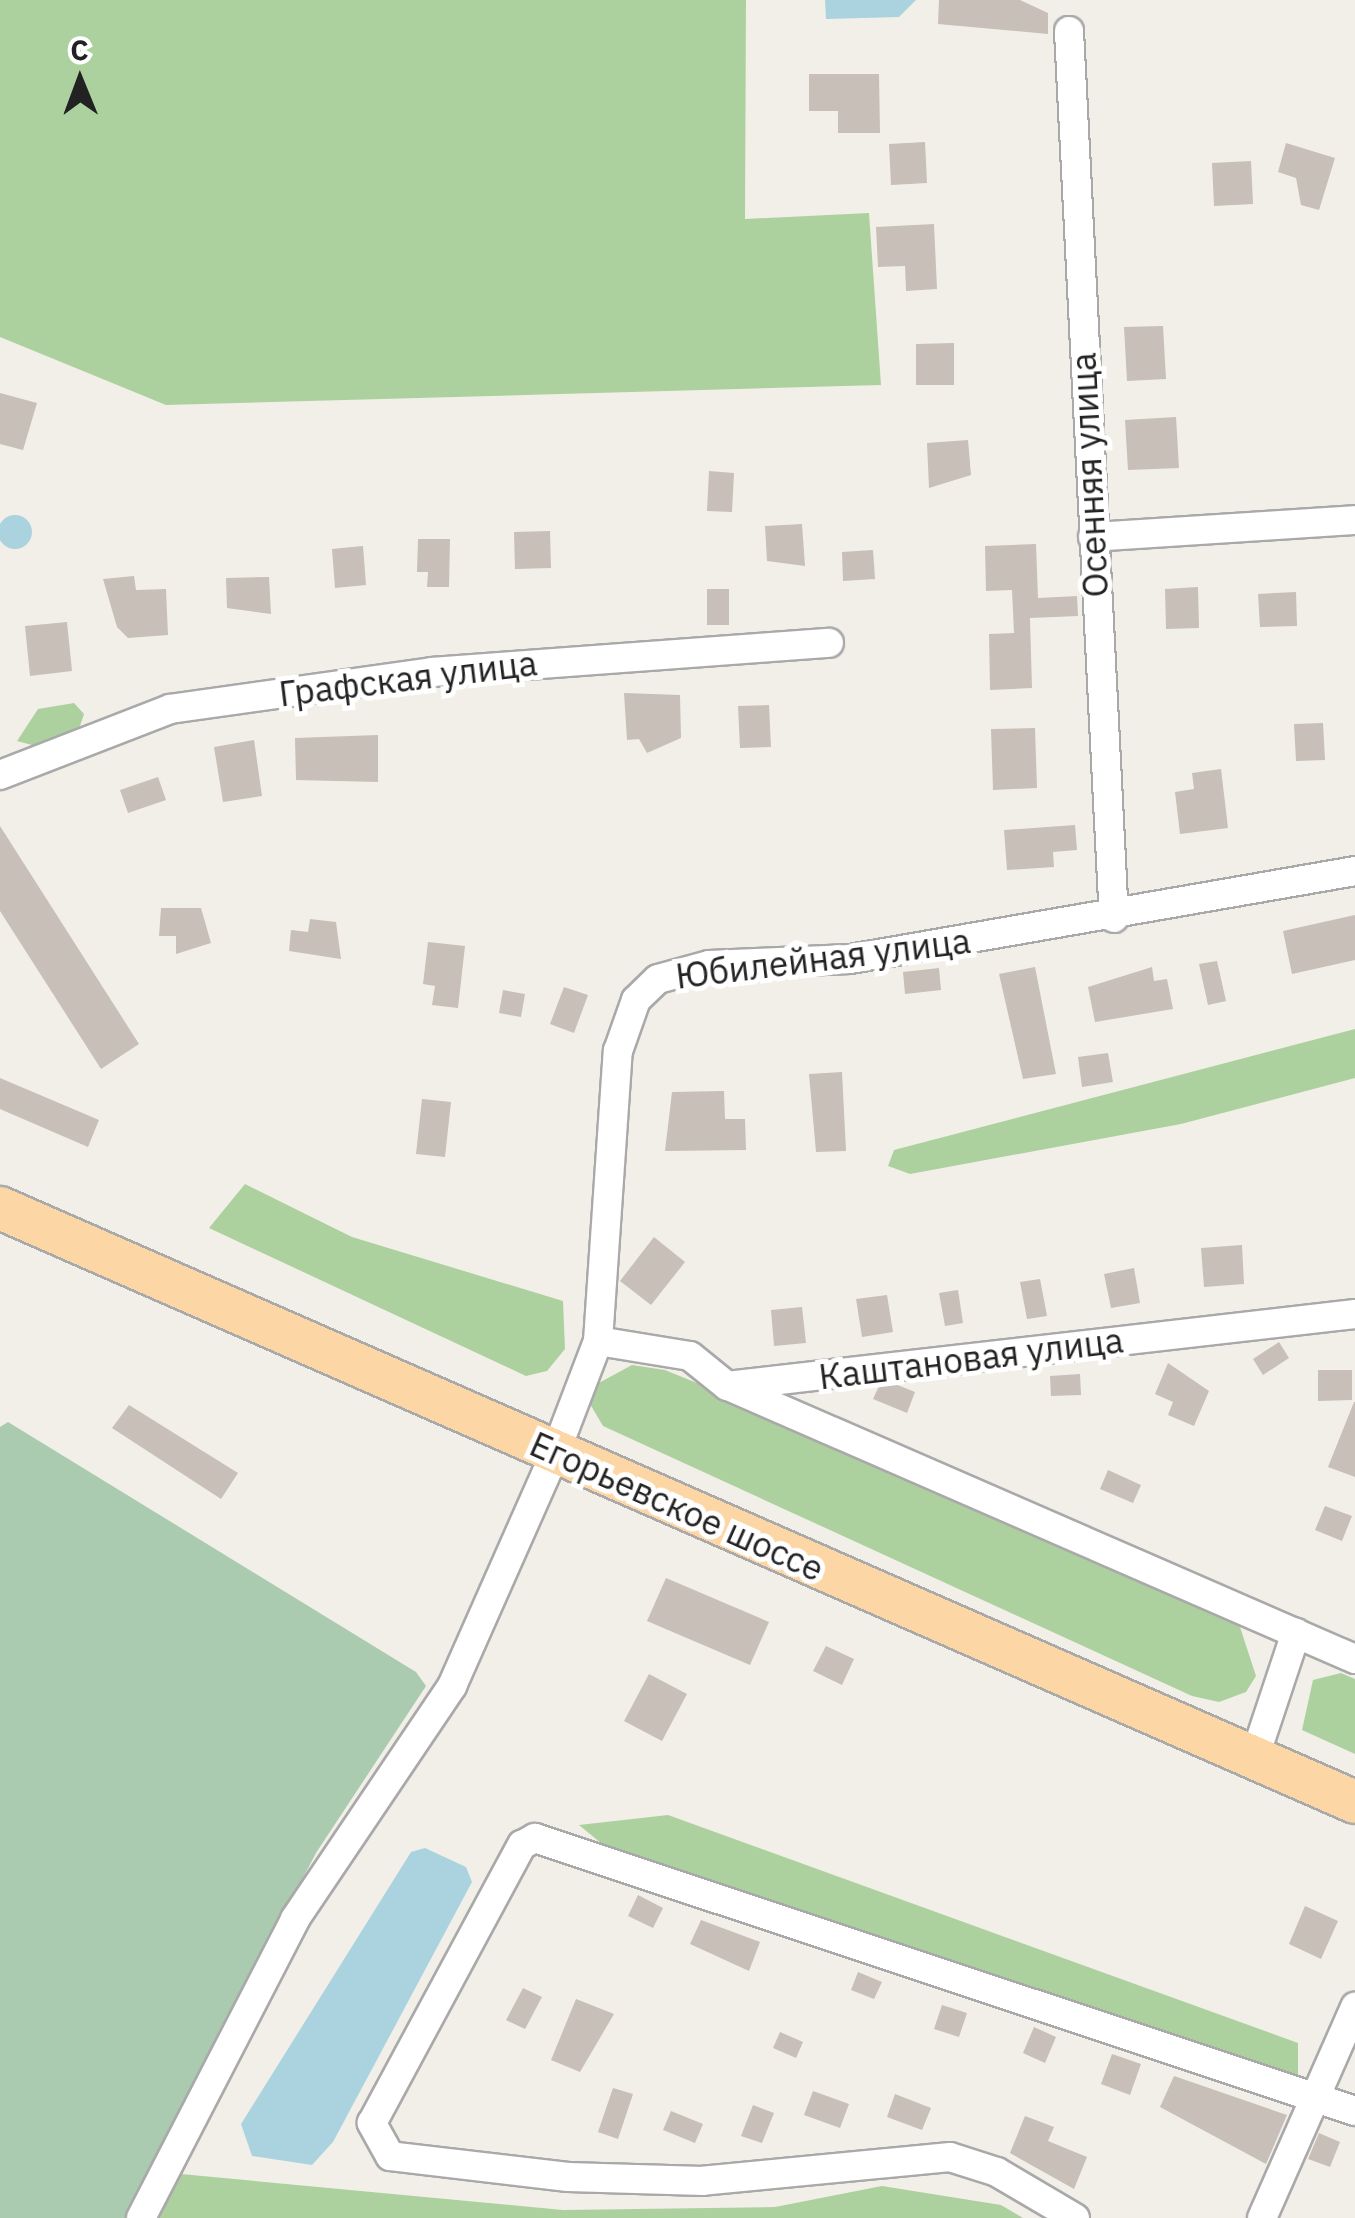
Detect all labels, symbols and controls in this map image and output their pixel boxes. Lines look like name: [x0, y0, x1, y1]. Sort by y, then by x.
north arrow: [30, 30, 130, 130]
text: С: [70, 31, 89, 68]
street label: Осенняя улица: [1062, 351, 1116, 599]
street label: Графская улица: [277, 641, 539, 715]
street label: Юбилейная улица: [673, 919, 973, 997]
street label: Каштановая улица: [816, 1318, 1126, 1398]
street label: Егорьевское шоссе: [524, 1422, 830, 1590]

